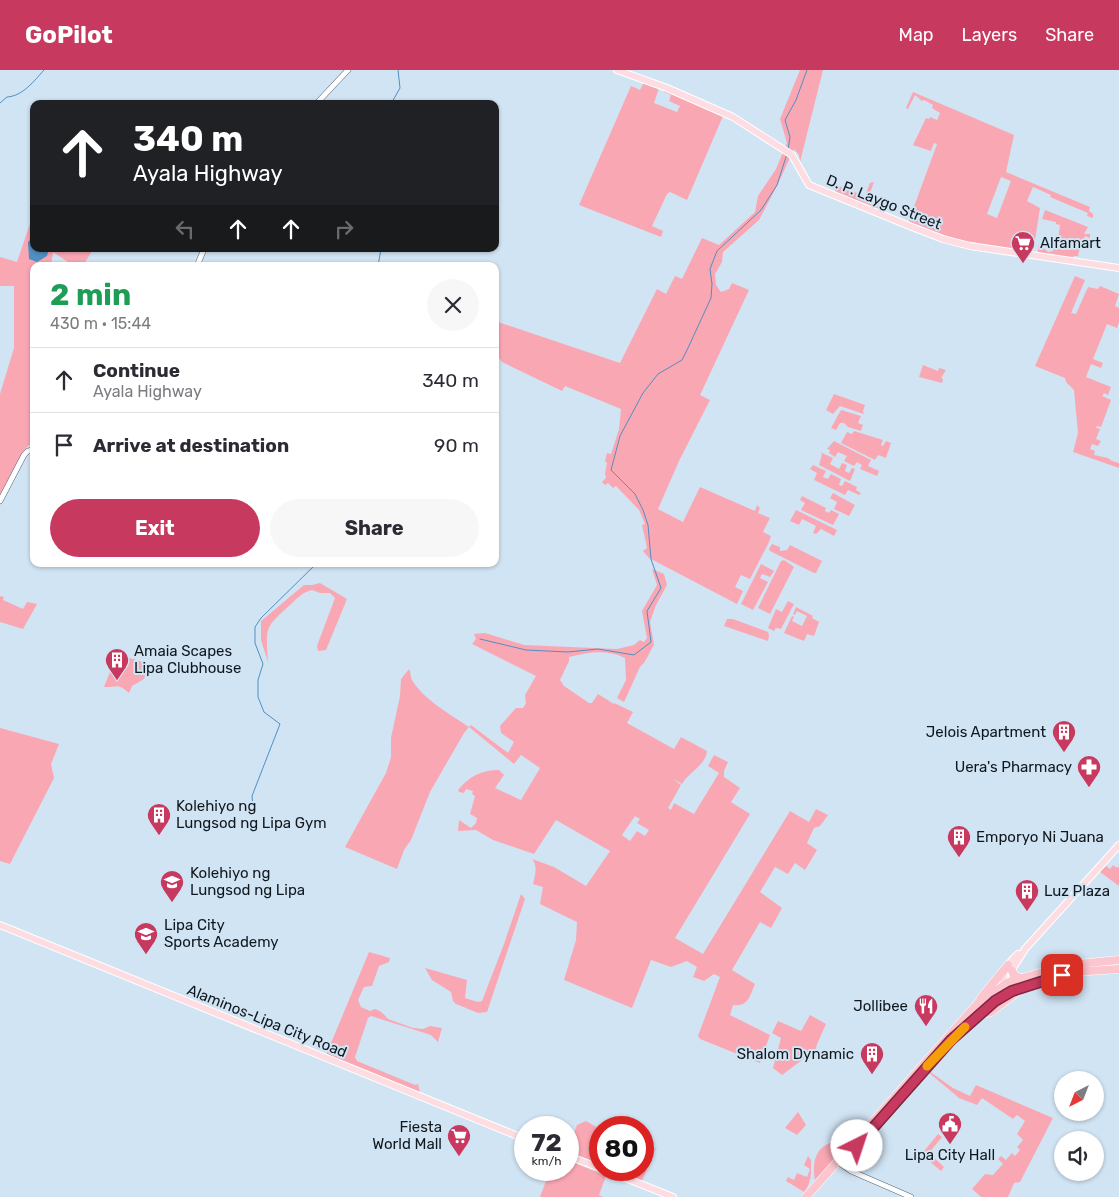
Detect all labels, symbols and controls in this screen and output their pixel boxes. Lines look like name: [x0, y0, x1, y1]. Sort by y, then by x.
text: GoPilot: [25, 21, 113, 49]
text: Map: [899, 24, 934, 46]
text: Layers: [962, 24, 1017, 46]
text: Share: [1045, 24, 1094, 46]
text: 340 m: [133, 118, 243, 160]
icon: ahead: [50, 120, 115, 185]
text: Ayala Highway: [133, 160, 283, 187]
street label: D. P. Laygo Street: [824, 171, 944, 233]
icon: left: [171, 215, 199, 243]
icon: ahead: [224, 215, 252, 243]
icon: ahead: [277, 215, 305, 243]
icon: right: [330, 215, 358, 243]
supermarket icon: Alfamart: [1010, 230, 1036, 264]
place label: Alfamart: [1040, 234, 1101, 252]
text: 2 min: [50, 277, 131, 313]
button: close: [427, 279, 479, 331]
text: 430 m · 15:44: [50, 314, 151, 333]
text: Continue: [93, 359, 180, 382]
icon: ahead: [50, 366, 78, 394]
text: 340 m: [422, 369, 479, 392]
text: Ayala Highway: [93, 382, 202, 401]
icon: arrive: [50, 431, 78, 459]
text: Arrive at destination: [93, 434, 289, 457]
text: 90 m: [434, 434, 479, 457]
button: Exit: [50, 499, 260, 557]
button: Share: [270, 499, 479, 557]
place label: Amaia Scapes Lipa Clubhouse: [134, 642, 241, 677]
building icon: Amaia Scapes Lipa Clubhouse: [104, 647, 130, 681]
building icon: Jelois Apartment: [1051, 719, 1077, 753]
place label: Jelois Apartment: [926, 723, 1046, 741]
pharmacy icon: Uera's Pharmacy: [1076, 754, 1102, 788]
place label: Uera's Pharmacy: [955, 758, 1072, 776]
place label: Kolehiyo ng Lungsod ng Lipa Gym: [176, 797, 327, 832]
building icon: Kolehiyo ng Lungsod ng Lipa Gym: [146, 802, 172, 836]
building icon: Emporyo Ni Juana: [946, 824, 972, 858]
place label: Emporyo Ni Juana: [976, 828, 1104, 846]
place label: Kolehiyo ng Lungsod ng Lipa: [190, 864, 305, 899]
school or university icon: Kolehiyo ng Lungsod ng Lipa: [159, 869, 185, 903]
building icon: Luz Plaza: [1014, 878, 1040, 912]
place label: Luz Plaza: [1044, 882, 1110, 900]
place label: Lipa City Sports Academy: [164, 916, 279, 951]
school or university icon: Lipa City Sports Academy: [133, 921, 159, 955]
pin: [1041, 954, 1083, 996]
icon: arrive: [1048, 961, 1076, 989]
street label: Alaminos-Lipa City Road: [184, 981, 350, 1061]
restaurant icon: Jollibee: [913, 993, 939, 1027]
place label: Jollibee: [853, 997, 908, 1015]
building icon: Shalom Dynamic: [859, 1041, 885, 1075]
place label: Shalom Dynamic: [737, 1045, 854, 1063]
north arrow: [1054, 1071, 1104, 1121]
map controls: [1054, 1071, 1104, 1181]
public building icon: Lipa City Hall: [937, 1111, 963, 1145]
speed limit sign: 80: [589, 1116, 654, 1181]
place label: Fiesta World Mall: [372, 1118, 442, 1153]
position arrow: [830, 1119, 882, 1171]
supermarket icon: Fiesta World Mall: [446, 1123, 472, 1157]
text: 72: [531, 1128, 562, 1157]
button: sound: [1054, 1131, 1104, 1181]
place label: Lipa City Hall: [905, 1146, 995, 1164]
text: km/h: [532, 1154, 561, 1168]

